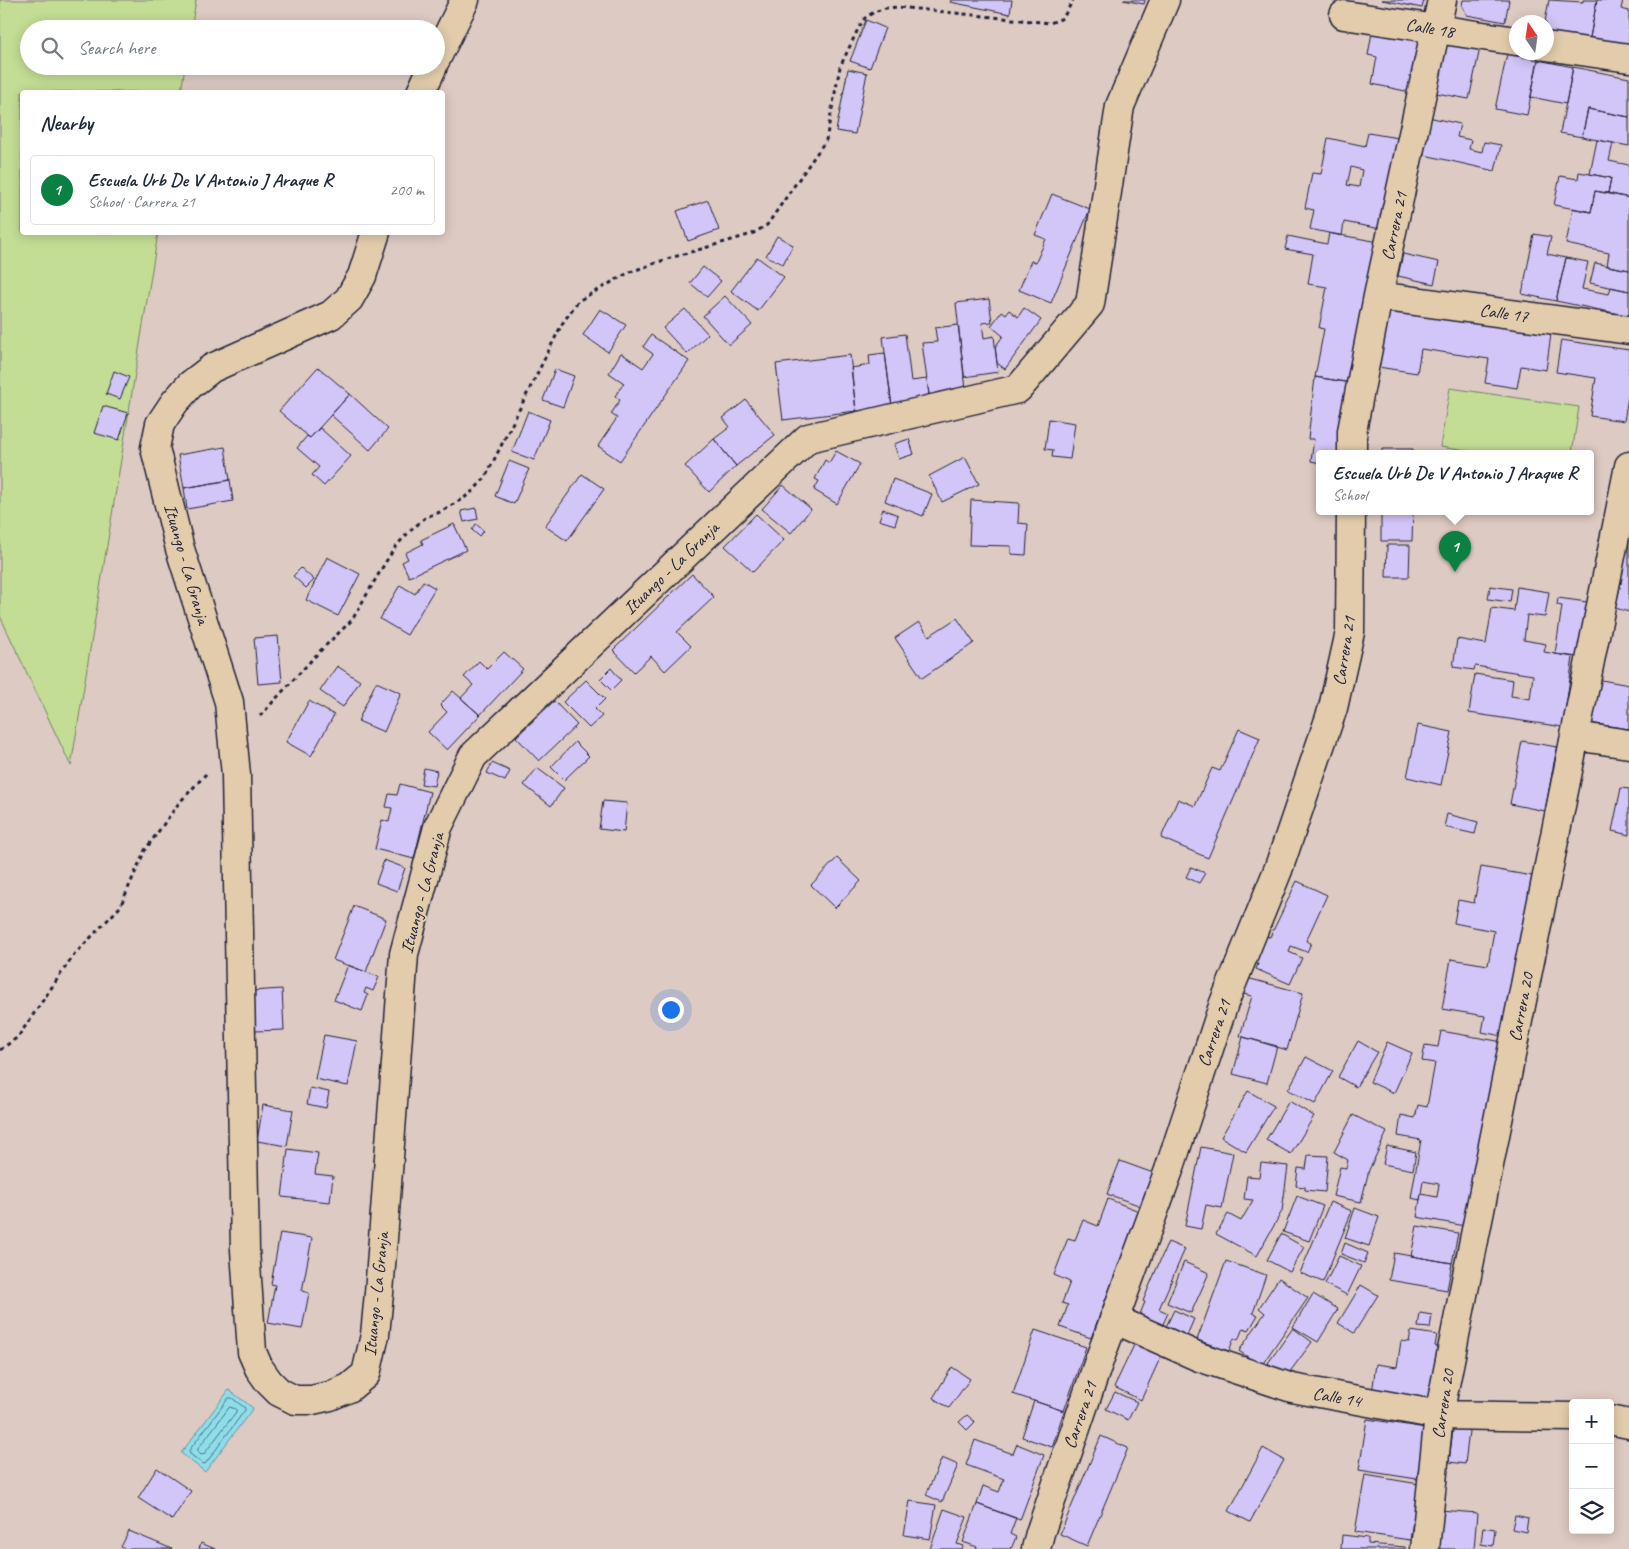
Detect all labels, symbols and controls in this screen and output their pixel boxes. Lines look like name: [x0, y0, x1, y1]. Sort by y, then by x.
street label: Calle 18: [1404, 13, 1458, 43]
north arrow: [1509, 15, 1554, 60]
search box: [20, 20, 445, 75]
icon: search: [38, 34, 66, 62]
text: Search here: [78, 36, 155, 60]
text: Nearby: [40, 110, 93, 136]
text: Escuela Urb De V Antonio J Araque R: [88, 168, 333, 192]
text: 1: [53, 180, 61, 200]
text: 200 m: [390, 180, 424, 200]
street label: Carrera 21: [1376, 189, 1412, 262]
text: School · Carrera 21: [88, 192, 195, 212]
street label: Calle 17: [1478, 299, 1531, 327]
popup: [1316, 450, 1594, 515]
text: Escuela Urb De V Antonio J Araque R: [1333, 461, 1577, 485]
text: School: [1333, 485, 1367, 505]
street label: Ituango - La Granja: [159, 501, 215, 628]
street label: Ituango - La Granja: [619, 516, 725, 619]
pin: 1: [1439, 531, 1471, 572]
street label: Carrera 21: [1328, 614, 1360, 687]
street label: Ituango - La Granja: [395, 829, 449, 956]
street label: Carrera 20: [1504, 969, 1539, 1043]
street label: Carrera 21: [1192, 996, 1236, 1069]
your location: [658, 997, 684, 1023]
street label: Ituango - La Granja: [359, 1229, 394, 1357]
street label: Carrera 20: [1427, 1366, 1460, 1440]
street label: Carrera 21: [1058, 1378, 1102, 1451]
street label: Calle 14: [1311, 1382, 1365, 1412]
map controls: [1569, 1399, 1614, 1534]
button: +: [1569, 1399, 1614, 1444]
button: −: [1569, 1444, 1614, 1489]
button: layers: [1569, 1489, 1614, 1534]

